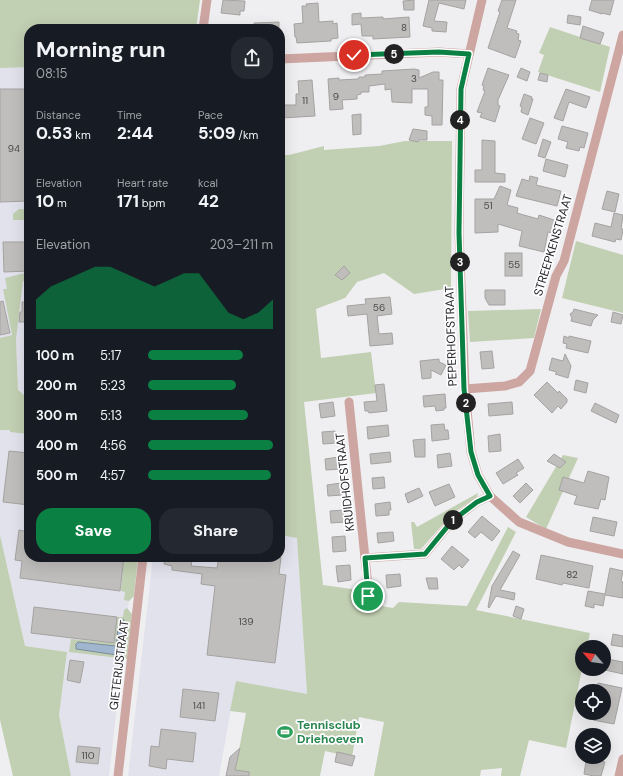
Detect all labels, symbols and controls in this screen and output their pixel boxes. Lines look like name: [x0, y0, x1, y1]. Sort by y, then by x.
house number: 8: [401, 21, 407, 34]
text: Morning run: [36, 35, 166, 64]
button: share: [231, 37, 273, 79]
pin: [337, 38, 371, 72]
icon: check: [343, 44, 365, 66]
pin: 5: [384, 44, 404, 64]
text: 5: [391, 47, 397, 61]
text: 08:15: [36, 65, 67, 82]
house number: 3: [411, 72, 417, 85]
house number: 9: [333, 90, 339, 103]
house number: 11: [302, 94, 308, 107]
text: Distance: [36, 108, 81, 122]
text: Time: [117, 108, 142, 122]
text: Pace: [198, 108, 223, 122]
pin: 4: [450, 110, 470, 130]
text: 4: [456, 113, 464, 127]
text: 0.53: [36, 122, 72, 144]
text: 2:44: [117, 122, 153, 144]
text: 5:09: [198, 122, 236, 144]
text: km: [72, 128, 91, 142]
text: /km: [236, 128, 258, 142]
house number: 94: [8, 142, 20, 155]
text: Elevation: [36, 176, 82, 190]
text: Heart rate: [117, 176, 168, 190]
text: kcal: [198, 176, 218, 190]
text: 10: [36, 190, 54, 212]
text: 171: [117, 190, 139, 212]
text: 42: [198, 190, 219, 212]
street label: STREEPKENSTRAAT: [530, 192, 576, 298]
text: m: [54, 196, 67, 210]
text: bpm: [139, 196, 165, 210]
house number: 51: [483, 199, 493, 212]
text: Elevation: [36, 236, 90, 253]
text: 203–211 m: [210, 236, 273, 253]
pin: 3: [450, 252, 470, 272]
text: 3: [457, 255, 463, 269]
house number: 55: [508, 258, 520, 271]
street label: PEPERHOFSTRAAT: [441, 285, 461, 387]
house number: 56: [373, 301, 385, 314]
text: 100 m: [36, 347, 74, 364]
text: 5:17: [100, 347, 122, 364]
text: 200 m: [36, 377, 77, 394]
text: 5:23: [100, 377, 126, 394]
pin: 2: [456, 393, 476, 413]
text: 2: [463, 396, 469, 410]
text: 300 m: [36, 407, 77, 424]
text: 5:13: [100, 407, 122, 424]
street label: KRUIDHOFSTRAAT: [332, 432, 358, 532]
text: 400 m: [36, 437, 78, 454]
text: 4:56: [100, 437, 127, 454]
text: 500 m: [36, 467, 78, 484]
text: 4:57: [100, 467, 125, 484]
button: Save: [36, 508, 151, 554]
button: Share: [159, 508, 273, 554]
pin: 1: [443, 510, 463, 530]
text: 1: [451, 513, 455, 527]
house number: 82: [566, 568, 578, 581]
pin: [351, 579, 385, 613]
icon: arrive: [357, 585, 379, 607]
house number: 139: [238, 615, 254, 628]
street label: GIETERIJSTRAAT: [106, 619, 132, 711]
north arrow: [575, 640, 611, 676]
map controls: [575, 640, 611, 764]
button: locate: [575, 684, 611, 720]
house number: 141: [193, 699, 205, 712]
place label: Tennisclub Driehoeven: [297, 717, 364, 747]
sports icon: Tennisclub Driehoeven: [276, 723, 294, 741]
button: layers: [575, 728, 611, 764]
house number: 110: [81, 749, 95, 762]

